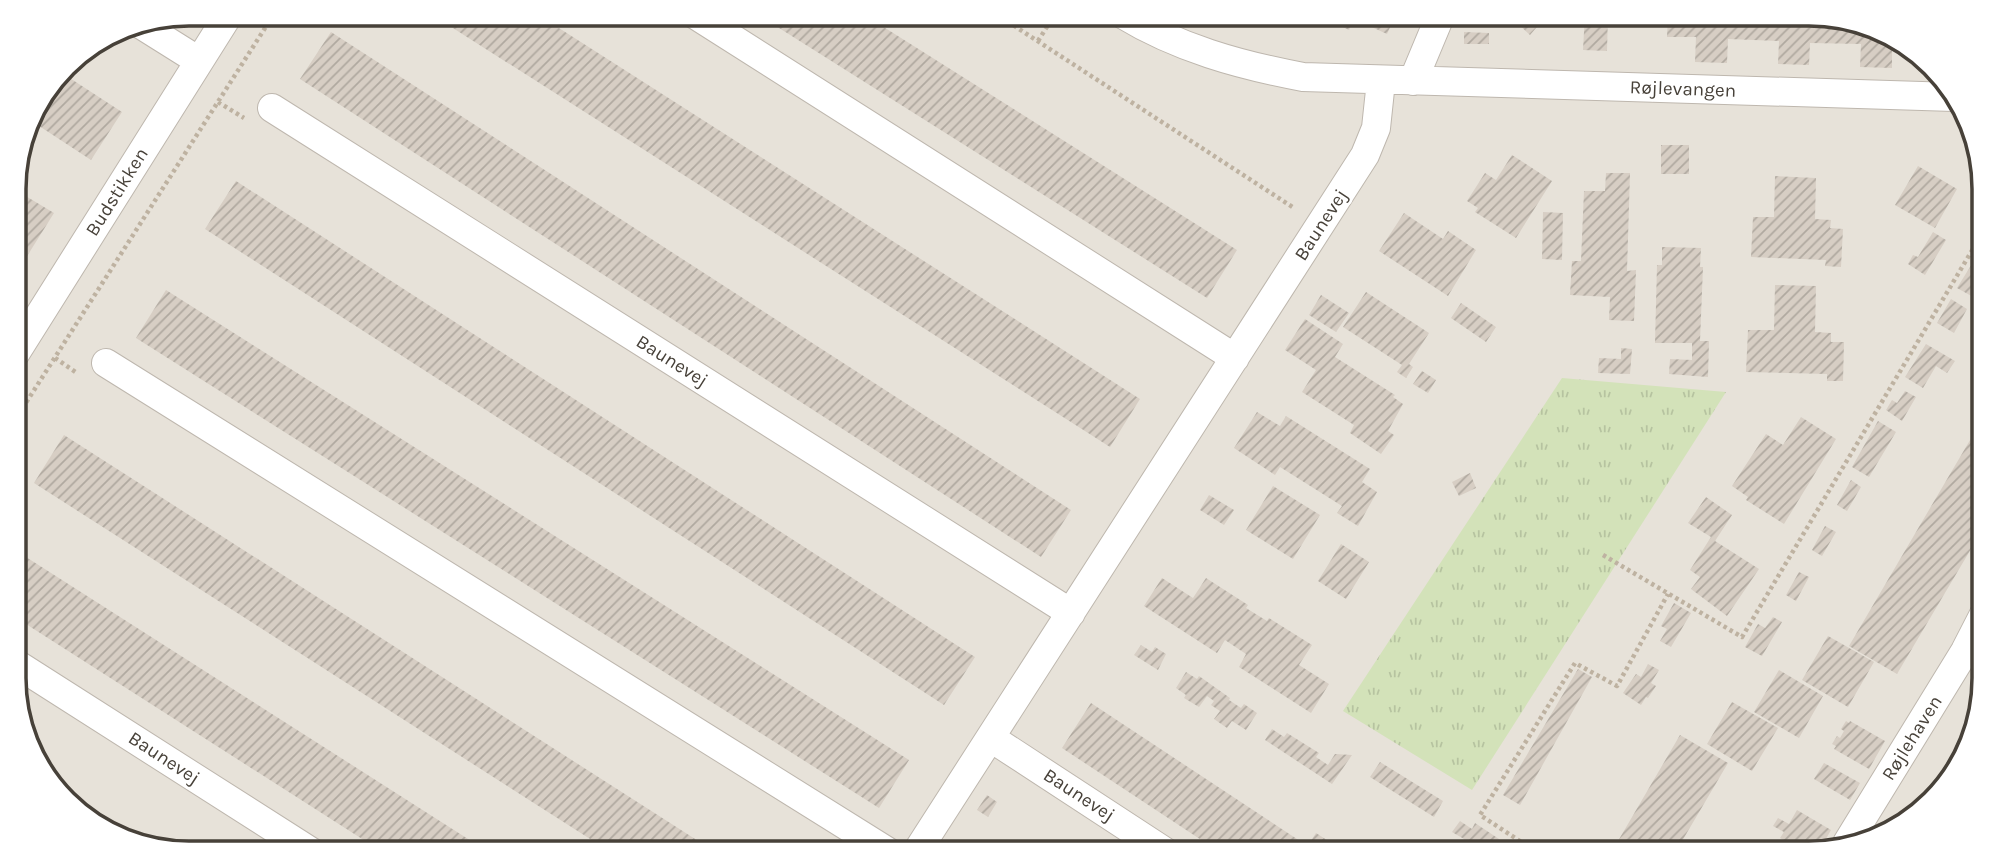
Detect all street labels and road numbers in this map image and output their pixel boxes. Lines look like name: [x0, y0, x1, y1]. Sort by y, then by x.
street label: Røjlevangen: [1629, 76, 1737, 102]
street label: Budstikken: [81, 144, 153, 240]
street label: Baunevej: [1290, 185, 1352, 265]
street label: Baunevej: [632, 330, 712, 392]
street label: Røjlehaven: [1877, 692, 1947, 784]
street label: Baunevej: [124, 727, 204, 789]
street label: Baunevej: [1039, 764, 1119, 826]

